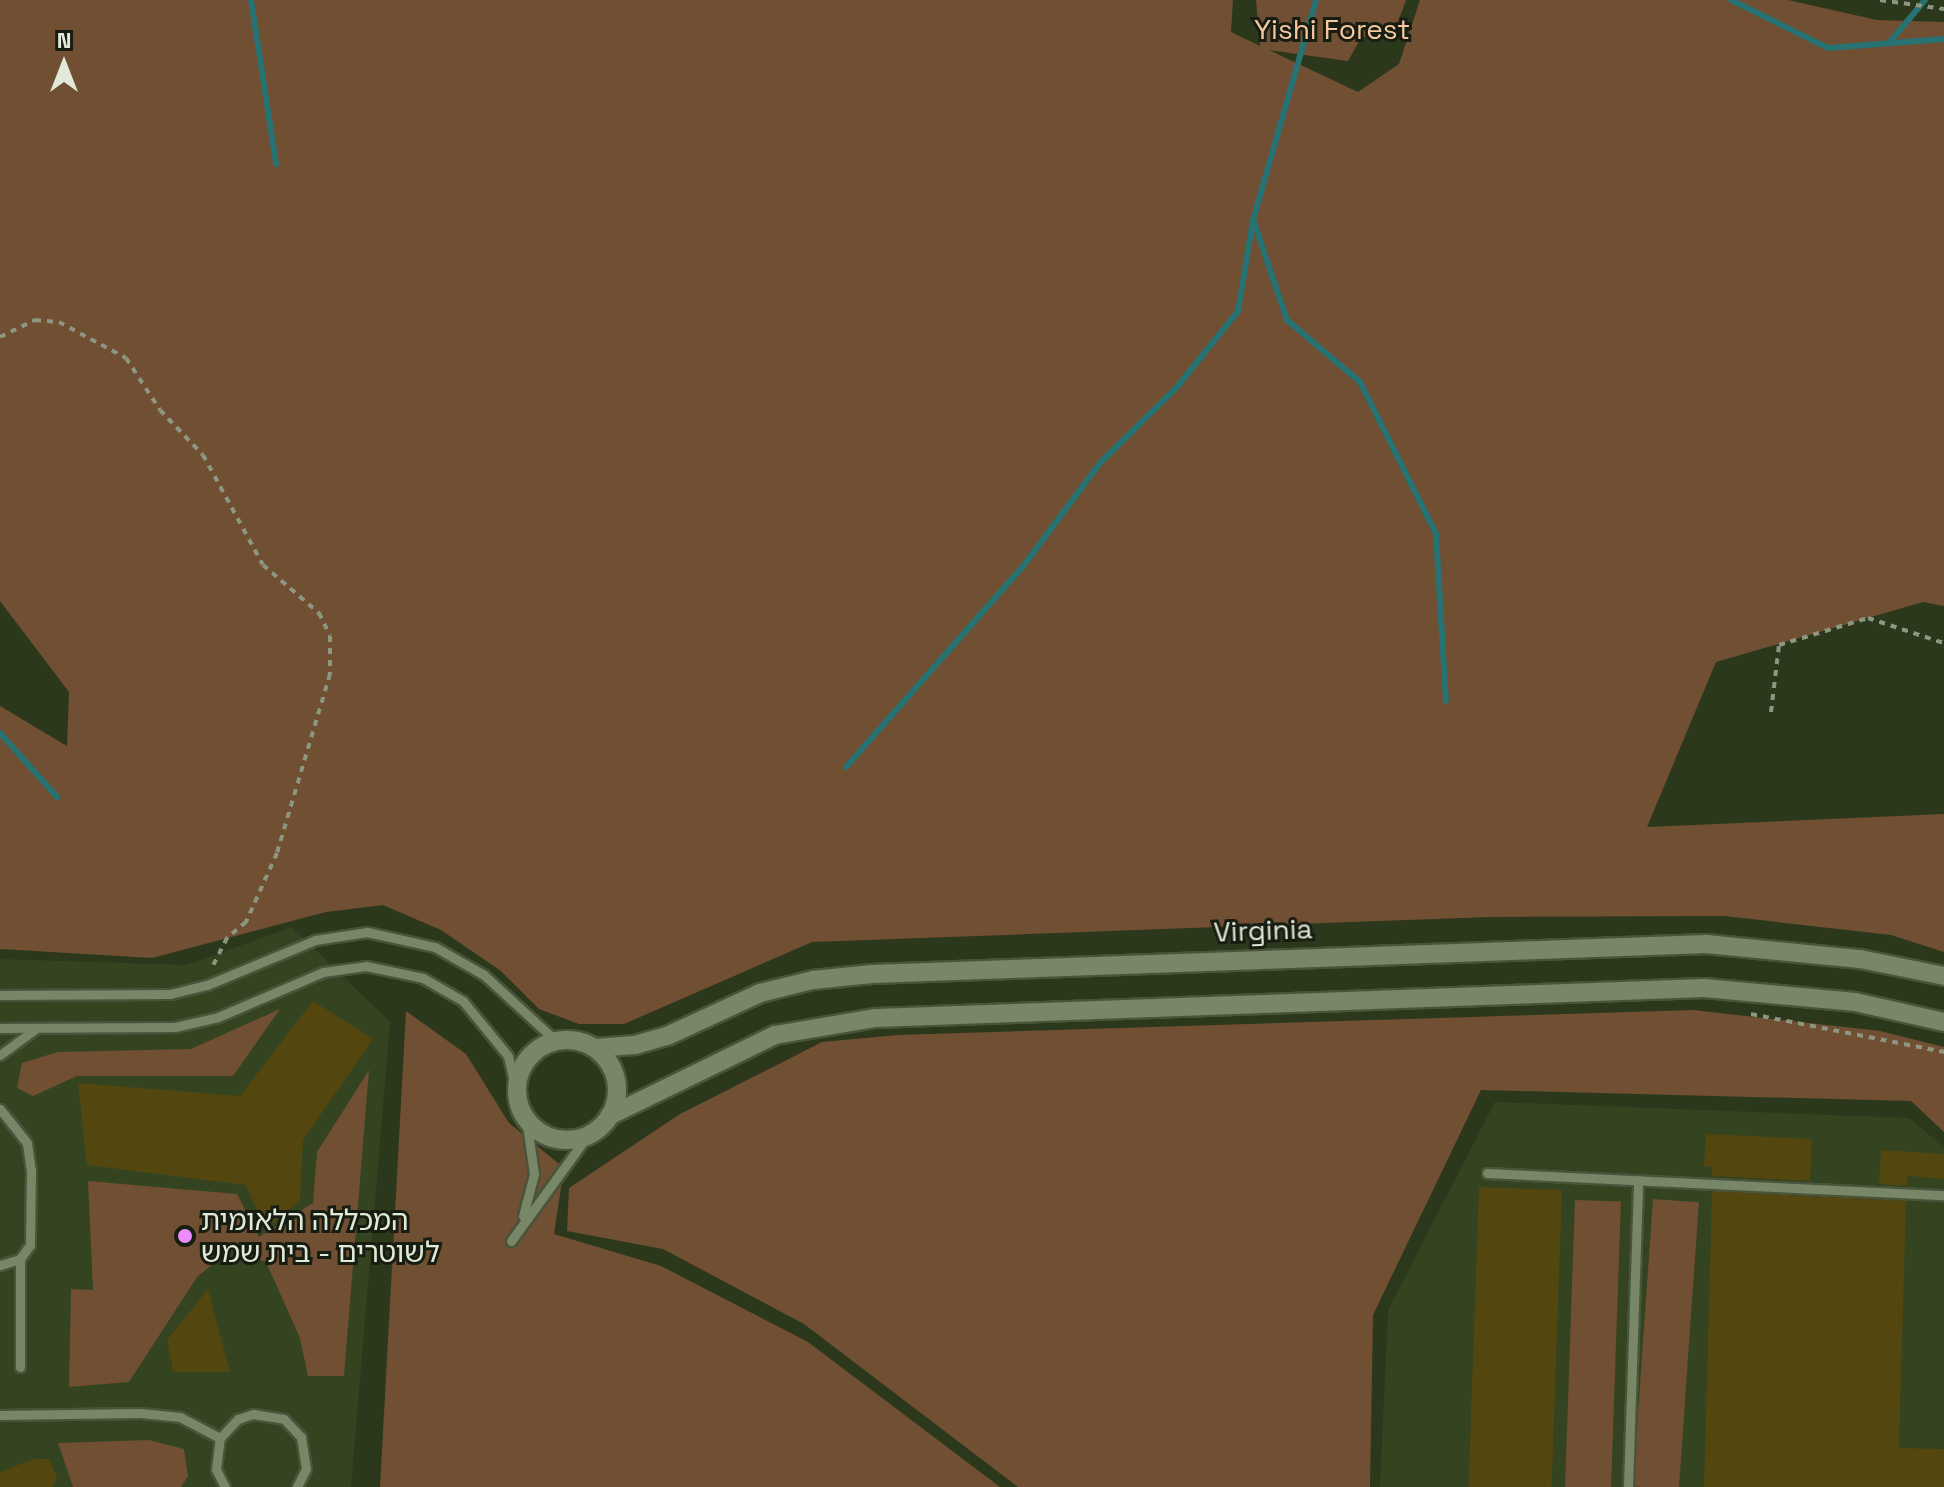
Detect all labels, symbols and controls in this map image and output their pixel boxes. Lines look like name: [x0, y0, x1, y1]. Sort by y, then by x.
park label: Yishi Forest: [1254, 12, 1410, 46]
north arrow: [24, 24, 104, 104]
text: N: [57, 26, 71, 54]
street label: Virginia: [1213, 911, 1313, 949]
place label: המכללה הלאומית לשוטרים - בית שמש: [201, 1203, 440, 1269]
marker: המכללה הלאומית לשוטרים - בית שמש: [176, 1227, 194, 1245]

